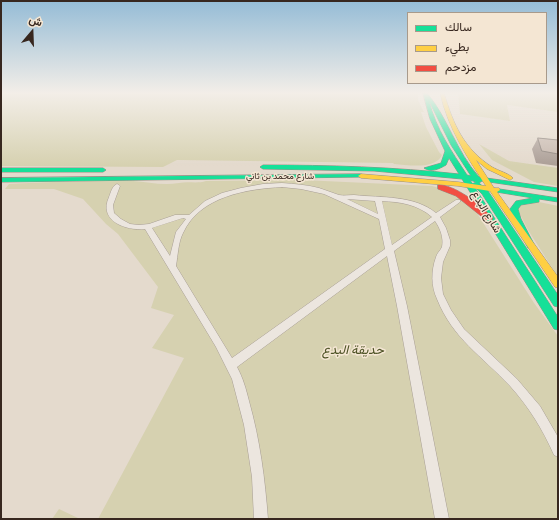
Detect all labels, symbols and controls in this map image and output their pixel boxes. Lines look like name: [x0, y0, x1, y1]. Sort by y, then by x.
north arrow: [12, 12, 52, 52]
text: ش: [27, 12, 44, 29]
legend: [407, 12, 547, 84]
text: سالك: [445, 19, 472, 34]
text: بطيء: [445, 39, 469, 54]
text: مزدحم: [445, 59, 476, 74]
street label: شارع محمد بن ثاني: [246, 171, 314, 181]
street label: شارع البدع: [468, 189, 504, 235]
park label: حديقة البدع: [322, 342, 384, 358]

